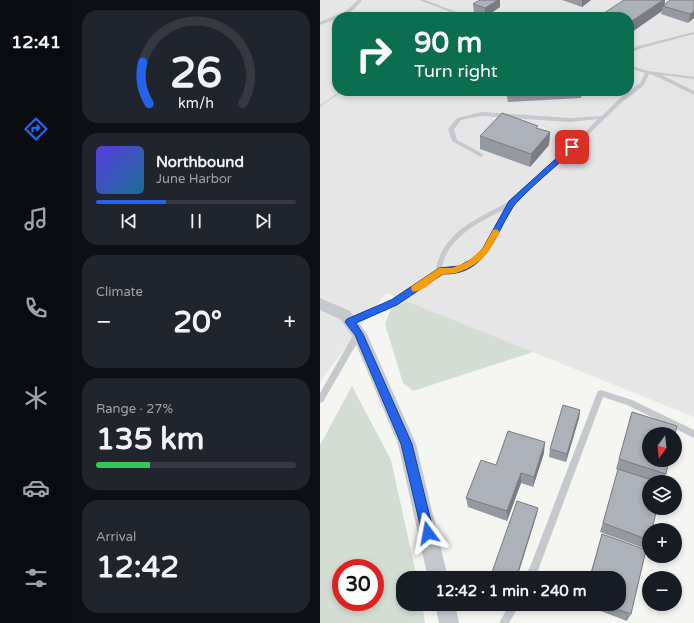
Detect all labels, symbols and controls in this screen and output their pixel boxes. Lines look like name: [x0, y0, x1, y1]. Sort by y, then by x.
text: 90 m: [414, 26, 482, 60]
icon: right: [348, 28, 400, 80]
text: 12:41: [11, 31, 61, 53]
text: 26: [170, 49, 222, 99]
text: Turn right: [414, 60, 498, 82]
text: km/h: [178, 95, 214, 112]
icon: directions: [22, 115, 50, 143]
pin: [555, 130, 589, 164]
icon: arrive: [561, 136, 583, 158]
text: Northbound: [156, 153, 244, 171]
text: June Harbor: [156, 171, 232, 187]
icon: music: [22, 205, 50, 233]
icon: previous: [118, 210, 140, 232]
icon: pause: [185, 210, 207, 232]
icon: next: [252, 210, 274, 232]
text: Climate: [96, 284, 143, 300]
icon: phone: [22, 294, 50, 322]
text: 20°: [173, 304, 222, 341]
text: −: [96, 309, 112, 335]
text: +: [284, 309, 296, 335]
icon: climate: [22, 384, 50, 412]
text: Range · 27%: [96, 401, 173, 417]
text: 135 km: [96, 421, 204, 458]
north arrow: [642, 427, 682, 467]
map controls: [642, 427, 682, 611]
icon: car: [22, 474, 50, 502]
button: layers: [642, 475, 682, 515]
position arrow: [407, 512, 449, 554]
button: +: [642, 523, 682, 563]
text: Arrival: [96, 529, 136, 545]
text: 12:42: [96, 549, 179, 586]
speed limit sign: 30: [332, 559, 384, 611]
icon: filters: [22, 564, 50, 592]
button: −: [642, 571, 682, 611]
text: 12:42 · 1 min · 240 m: [436, 582, 586, 600]

